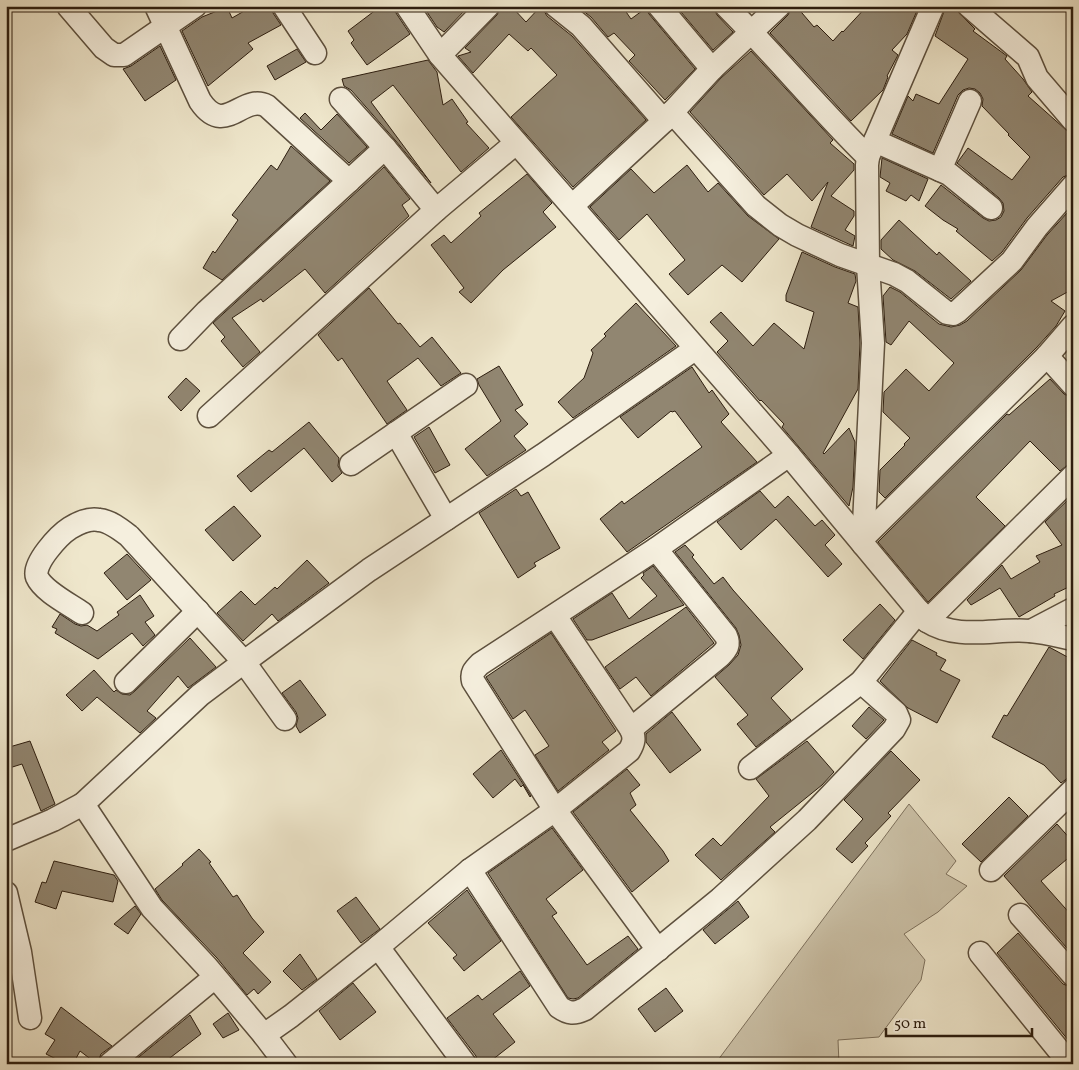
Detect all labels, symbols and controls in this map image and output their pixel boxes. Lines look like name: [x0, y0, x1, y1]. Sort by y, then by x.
scale bar: [886, 1005, 1033, 1037]
text: 50 m: [894, 1014, 926, 1035]

